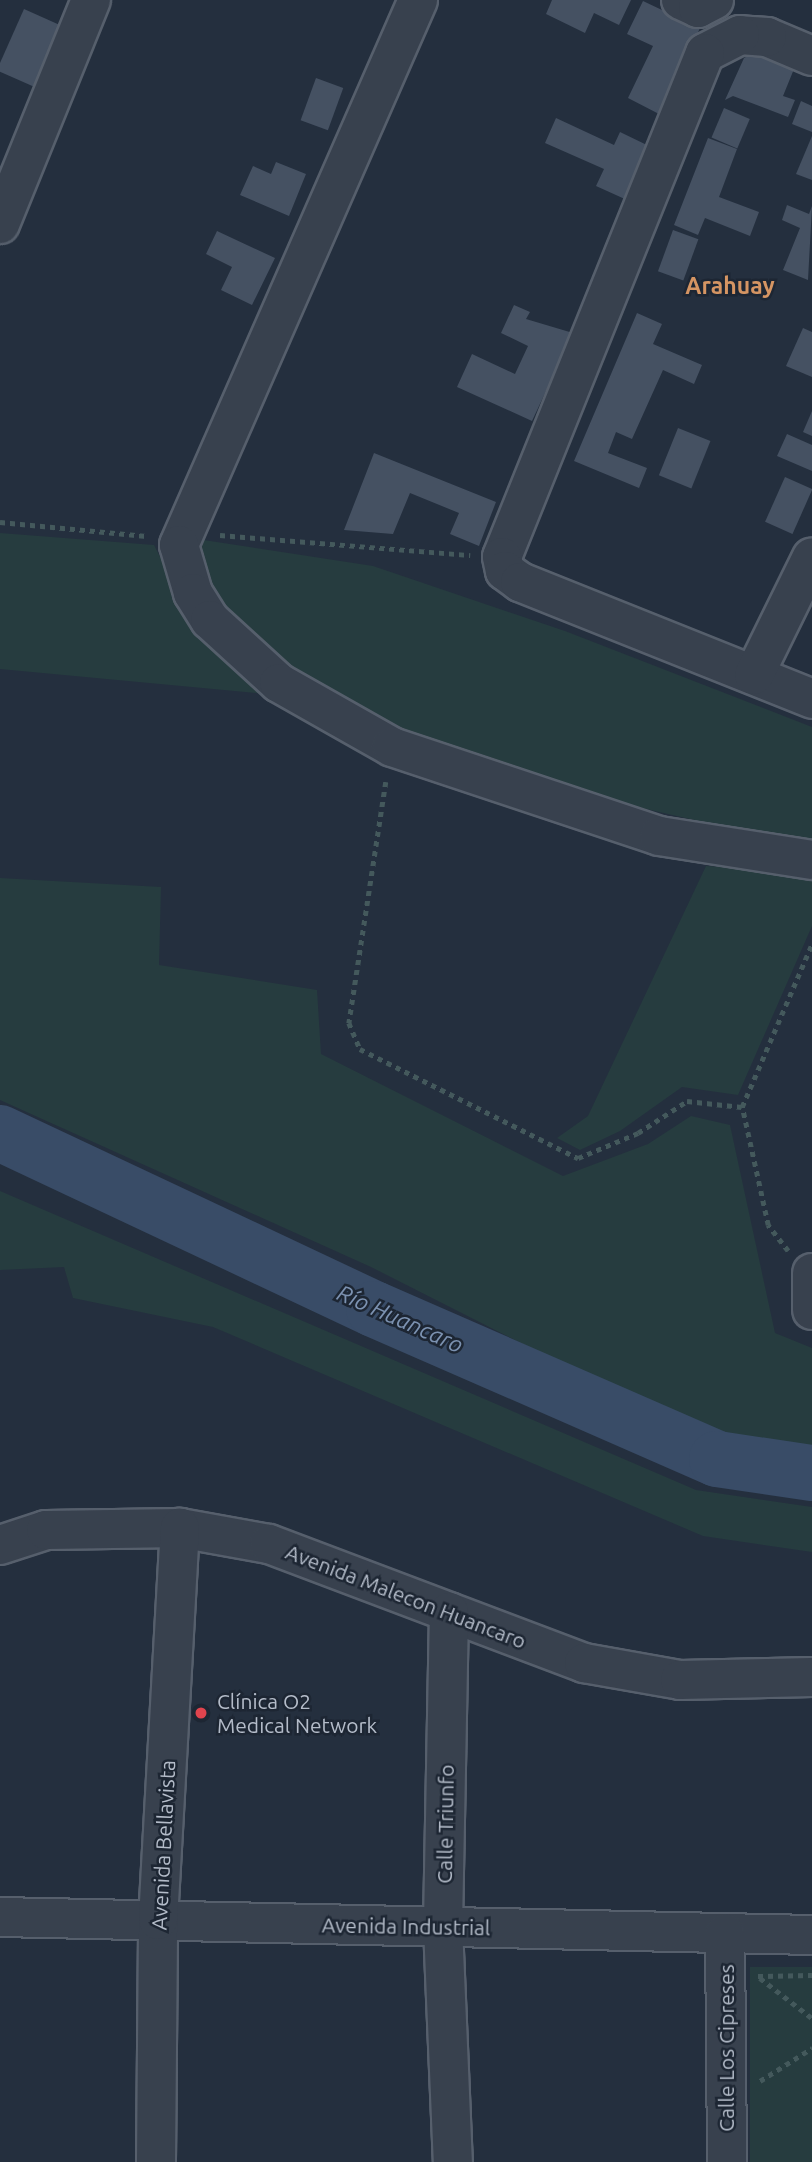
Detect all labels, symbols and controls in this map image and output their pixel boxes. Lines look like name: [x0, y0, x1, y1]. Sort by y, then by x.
district label: Arahuay: [685, 272, 775, 300]
water label: Río Huancaro: [333, 1279, 467, 1359]
street label: Avenida Malecon Huancaro: [282, 1539, 530, 1653]
place label: Clínica O2 Medical Network: [217, 1688, 377, 1738]
marker: Clínica O2 Medical Network: [191, 1703, 211, 1723]
street label: Avenida Bellavista: [146, 1759, 180, 1931]
street label: Calle Triunfo: [431, 1764, 459, 1884]
street label: Avenida Industrial: [322, 1912, 490, 1940]
street label: Calle Los Cipreses: [713, 1964, 739, 2132]

